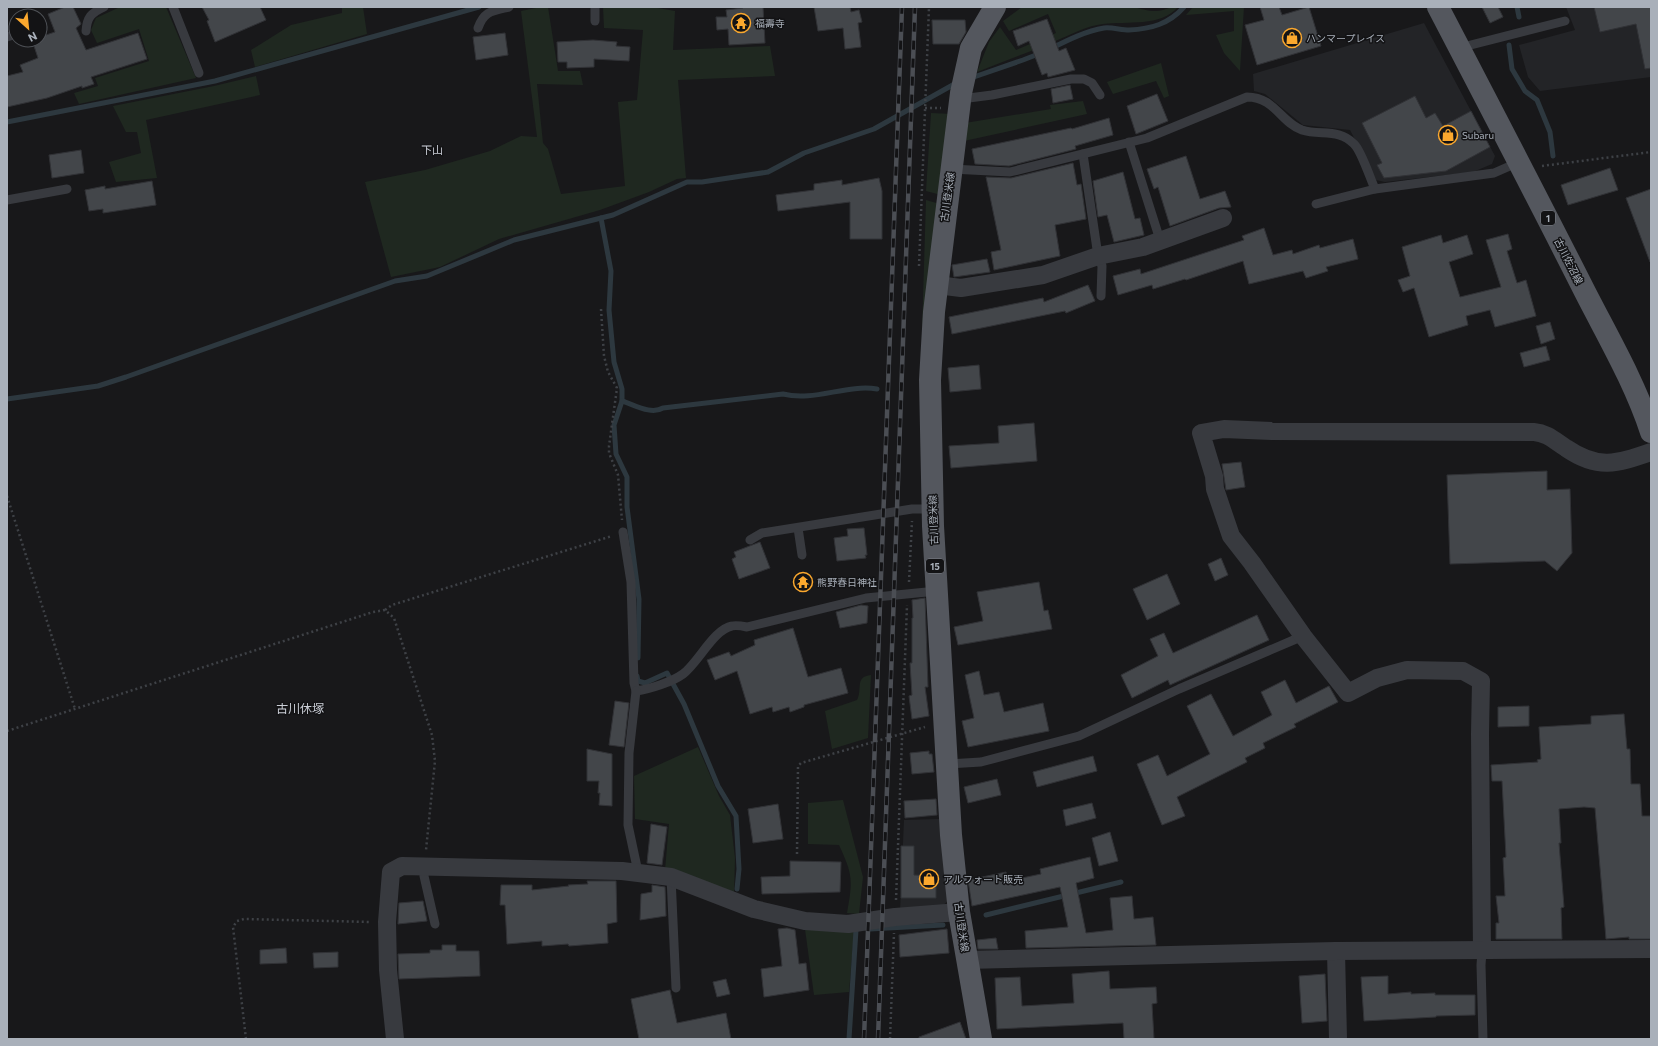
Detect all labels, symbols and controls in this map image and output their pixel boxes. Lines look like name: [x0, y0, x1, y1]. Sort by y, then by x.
north arrow: [8, 8, 48, 48]
temple icon: 福壽寺: [730, 12, 752, 34]
place label: 福壽寺: [755, 17, 785, 29]
shop icon: ハンマープレイス: [1281, 27, 1303, 49]
text: N: [26, 30, 39, 45]
place label: ハンマープレイス: [1306, 32, 1385, 44]
shop icon: Subaru: [1437, 124, 1459, 146]
place label: Subaru: [1462, 129, 1494, 141]
district label: 下山: [421, 143, 443, 156]
street label: 古川登米線: [938, 171, 956, 223]
road number: 1: [1541, 211, 1555, 225]
street label: 古川佐沼線: [1552, 236, 1586, 286]
street label: 古川登米線: [926, 495, 940, 545]
road number: 15: [926, 559, 944, 573]
temple icon: 熊野春日神社: [792, 571, 814, 593]
place label: 熊野春日神社: [817, 576, 877, 588]
district label: 古川休塚: [276, 701, 324, 715]
shop icon: アルフォート販売: [918, 868, 940, 890]
place label: アルフォート販売: [943, 873, 1023, 885]
street label: 古川登米線: [953, 901, 971, 953]

